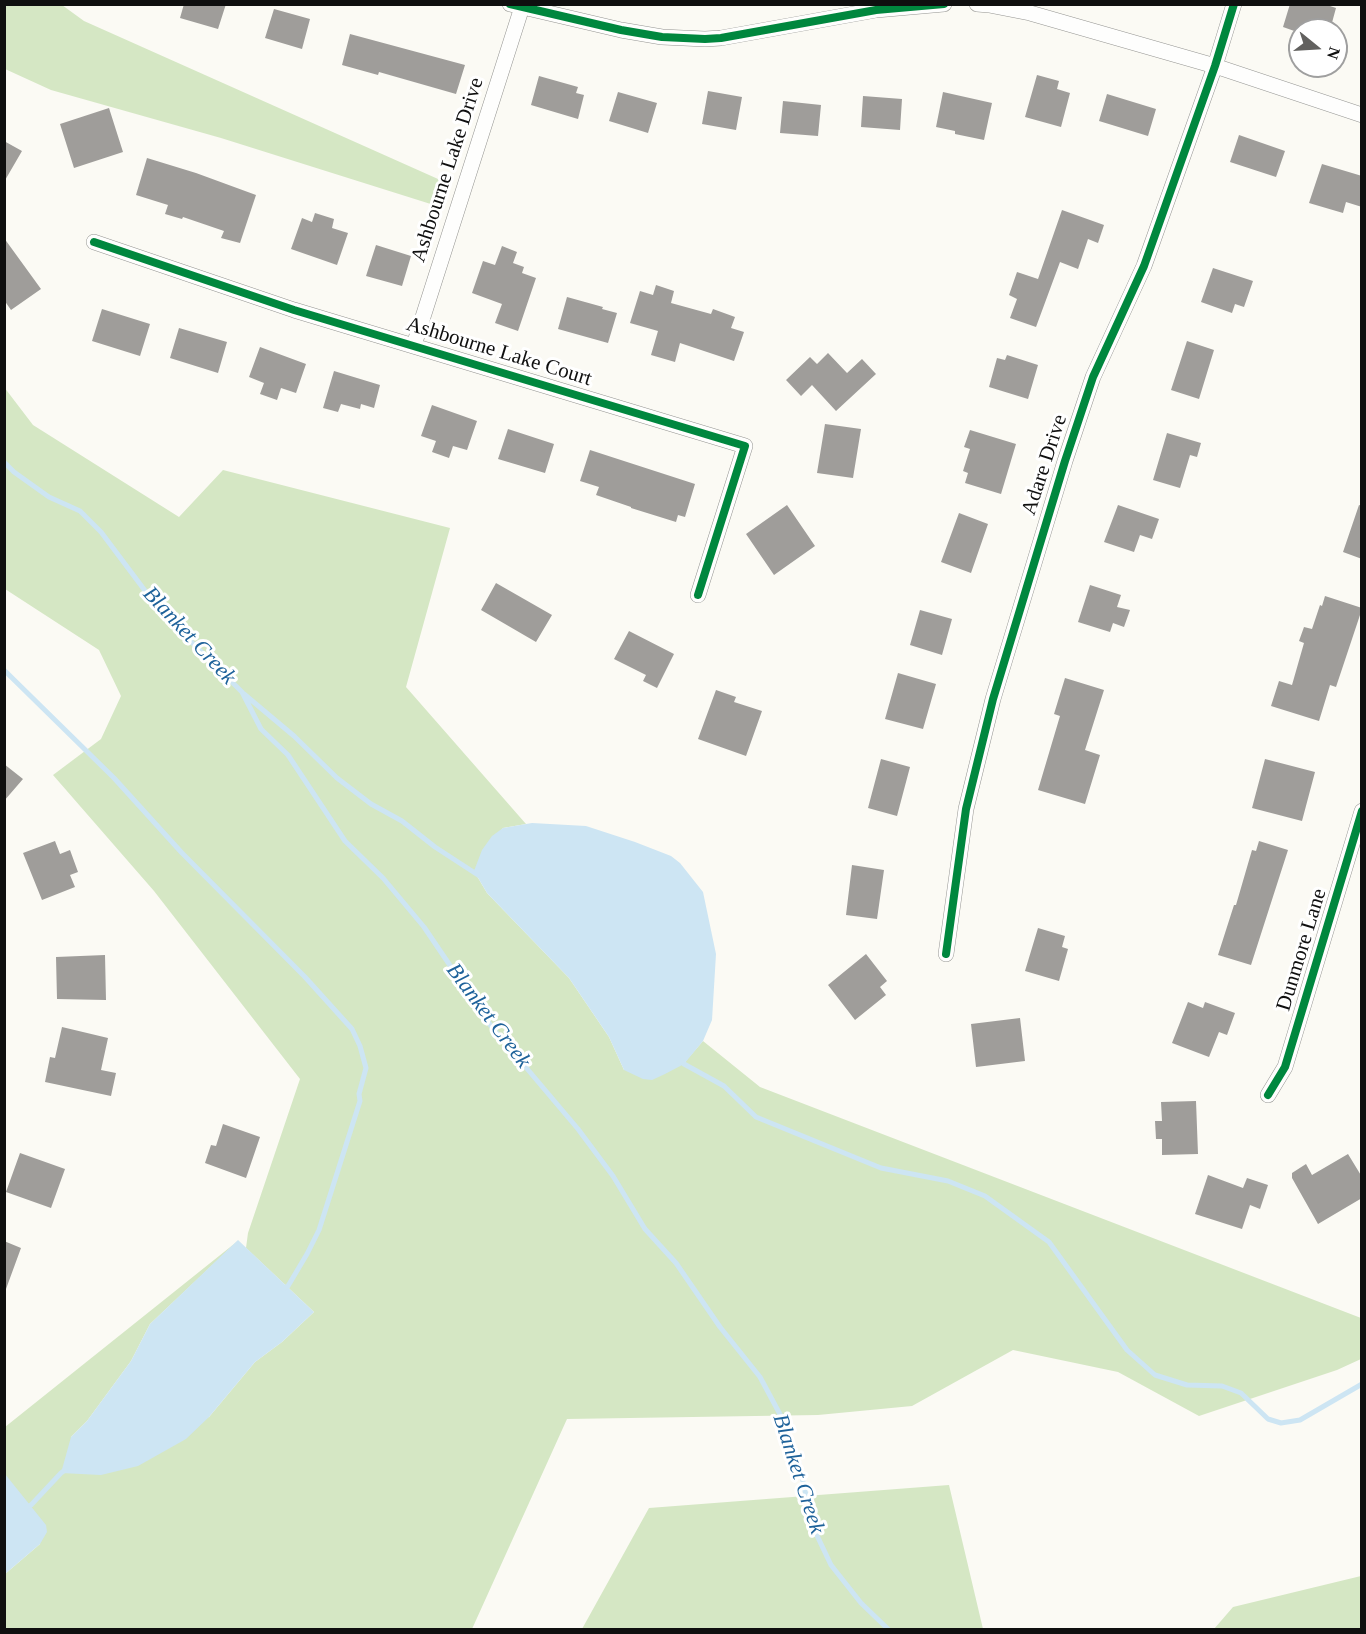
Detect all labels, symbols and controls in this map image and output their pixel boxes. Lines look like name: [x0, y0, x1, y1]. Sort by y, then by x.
north arrow: [1288, 18, 1348, 78]
text: N: [1324, 45, 1344, 61]
street label: Ashbourne Lake Drive: [406, 75, 490, 265]
street label: Ashbourne Lake Court: [403, 312, 595, 392]
street label: Adare Drive: [1017, 411, 1073, 519]
water label: Blanket Creek: [137, 582, 241, 690]
street label: Dunmore Lane: [1271, 886, 1333, 1014]
water label: Blanket Creek: [440, 958, 536, 1074]
water label: Blanket Creek: [766, 1411, 830, 1537]

